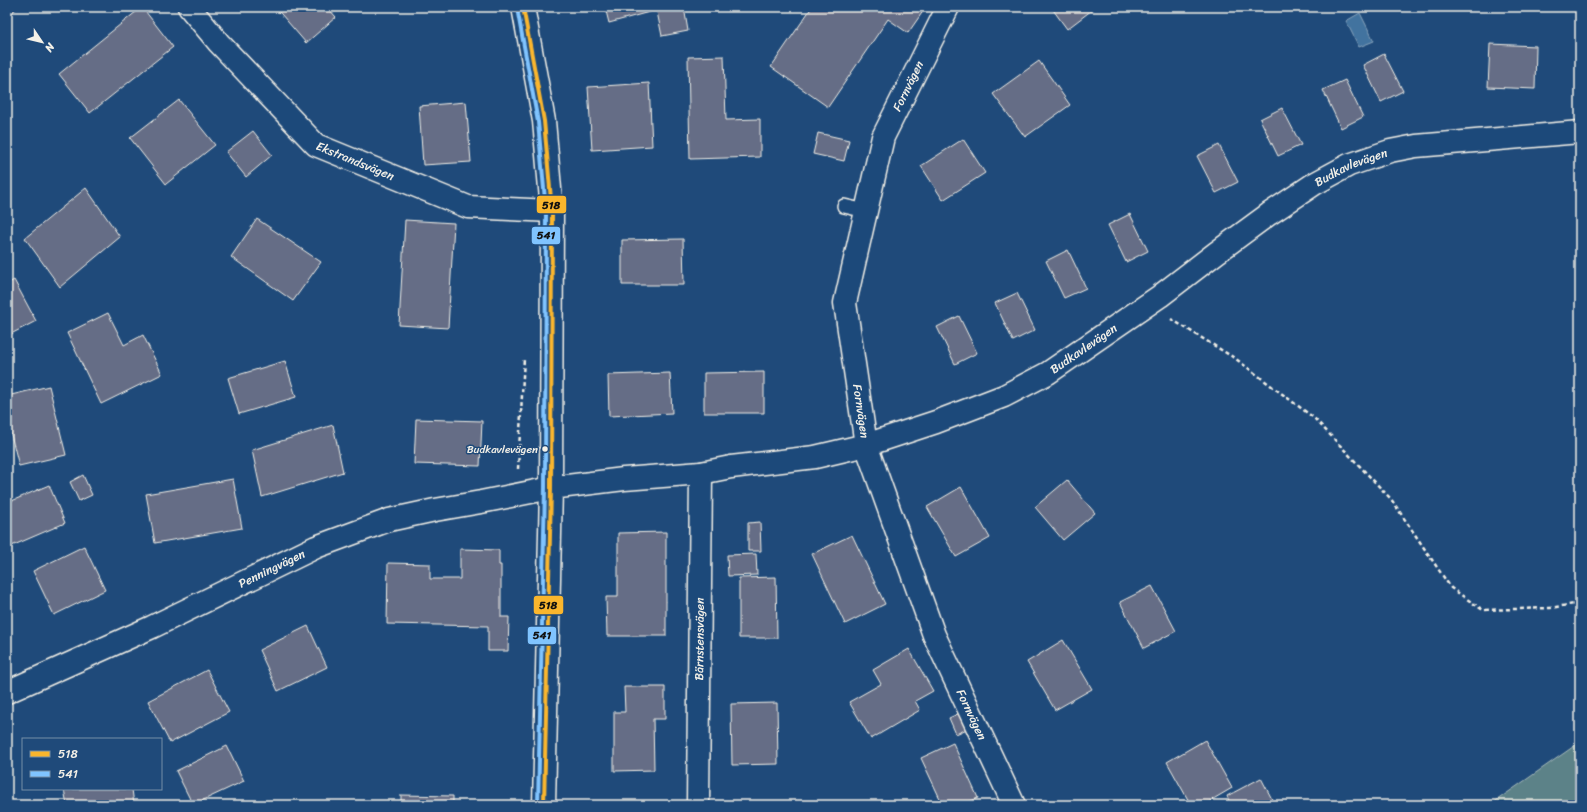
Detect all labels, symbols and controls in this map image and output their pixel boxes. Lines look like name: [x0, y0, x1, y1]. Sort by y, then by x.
north arrow: [22, 22, 62, 62]
text: N: [40, 38, 60, 56]
street label: Fornvägen: [886, 56, 930, 115]
street label: Ekstrandsvägen: [313, 135, 398, 187]
street label: Budkavlevägen: [1310, 142, 1391, 193]
line badge: 518: [536, 195, 567, 214]
text: 518: [542, 196, 560, 215]
line badge: 541: [531, 226, 561, 245]
text: 541: [537, 226, 555, 245]
street label: Budkavlevägen: [1045, 317, 1122, 380]
street label: Fornvägen: [846, 383, 876, 440]
place label: Budkavlevägen: [467, 440, 538, 459]
marker: Budkavlevägen: [540, 444, 550, 454]
street label: Penningvägen: [234, 543, 309, 594]
line badge: 518: [533, 595, 564, 615]
text: 518: [539, 596, 557, 615]
street label: Bärnstensvägen: [688, 597, 711, 681]
line badge: 541: [527, 626, 557, 645]
text: 541: [533, 626, 551, 645]
street label: Fornvägen: [950, 685, 993, 744]
legend: [22, 738, 162, 790]
text: 518: [58, 743, 78, 765]
text: 541: [58, 763, 78, 785]

